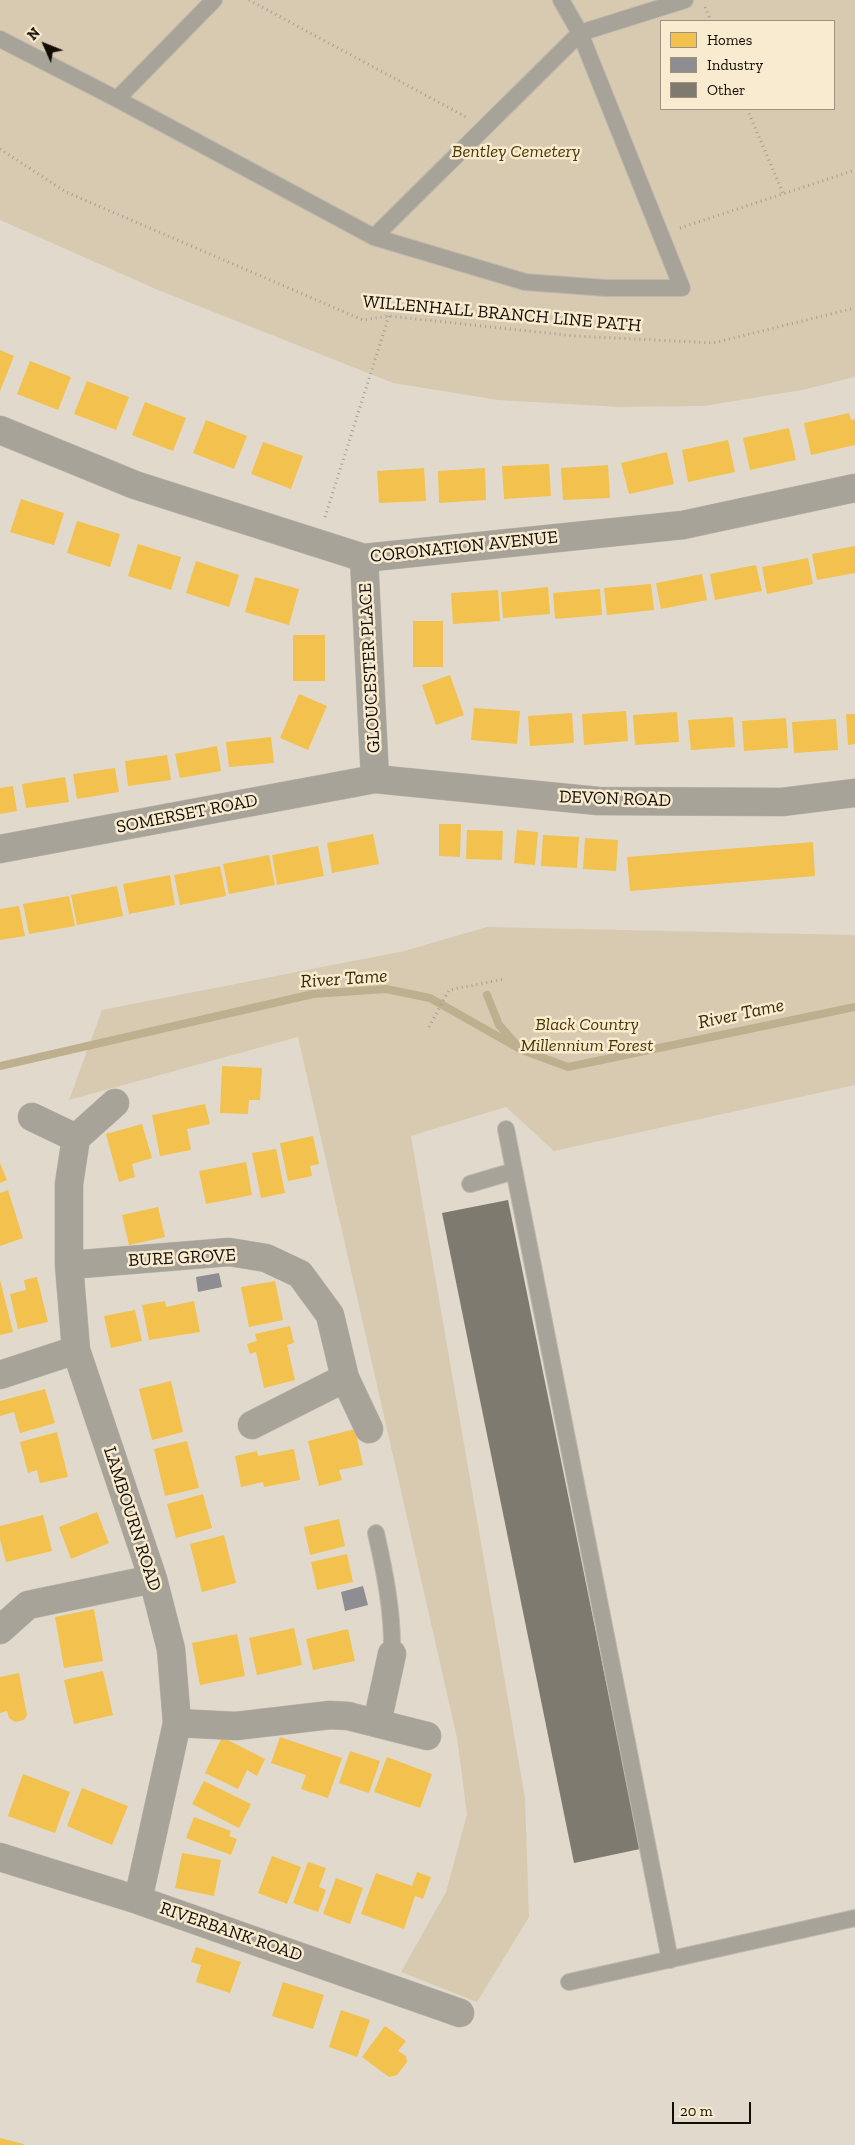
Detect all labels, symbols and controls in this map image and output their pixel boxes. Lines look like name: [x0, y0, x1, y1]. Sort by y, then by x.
north arrow: [20, 20, 70, 70]
legend: [660, 20, 835, 110]
text: N: [24, 25, 44, 44]
text: Homes: [707, 31, 752, 49]
text: Industry: [707, 56, 763, 74]
text: Other: [707, 81, 745, 99]
park label: Bentley Cemetery: [452, 141, 580, 163]
street label: WILLENHALL BRANCH LINE PATH: [362, 291, 642, 337]
street label: CORONATION AVENUE: [369, 526, 559, 568]
street label: GLOUCESTER PLACE: [355, 582, 385, 754]
street label: DEVON ROAD: [558, 786, 672, 812]
street label: SOMERSET ROAD: [115, 790, 259, 838]
water label: River Tame: [300, 965, 388, 993]
water label: River Tame: [696, 994, 786, 1034]
park label: Black Country Millennium Forest: [521, 1014, 653, 1056]
street label: BURE GROVE: [128, 1244, 236, 1272]
street label: LAMBOURN ROAD: [98, 1444, 166, 1594]
street label: RIVERBANK ROAD: [157, 1897, 305, 1967]
scale bar: [675, 2092, 754, 2124]
text: 20 m: [680, 2102, 713, 2120]

